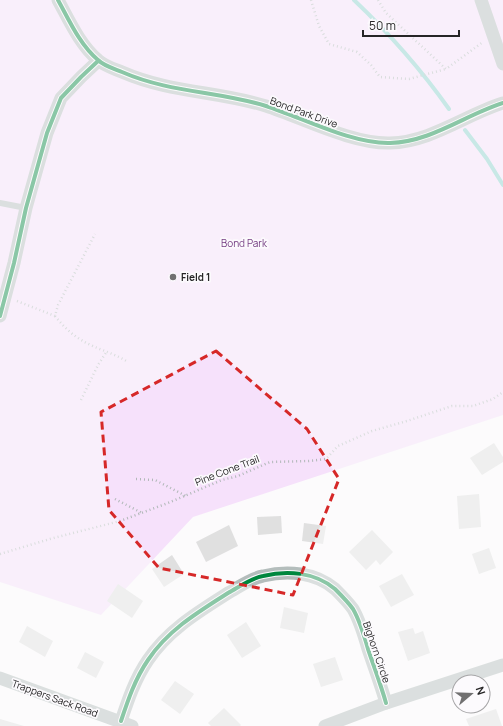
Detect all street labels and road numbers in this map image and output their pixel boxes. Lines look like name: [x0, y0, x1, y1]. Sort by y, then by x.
street label: Bond Park Drive: [268, 93, 340, 131]
street label: Pine Cone Trail: [193, 451, 261, 489]
street label: Bighorn Circle: [360, 619, 394, 685]
street label: Trappers Sack Road: [10, 676, 100, 720]

